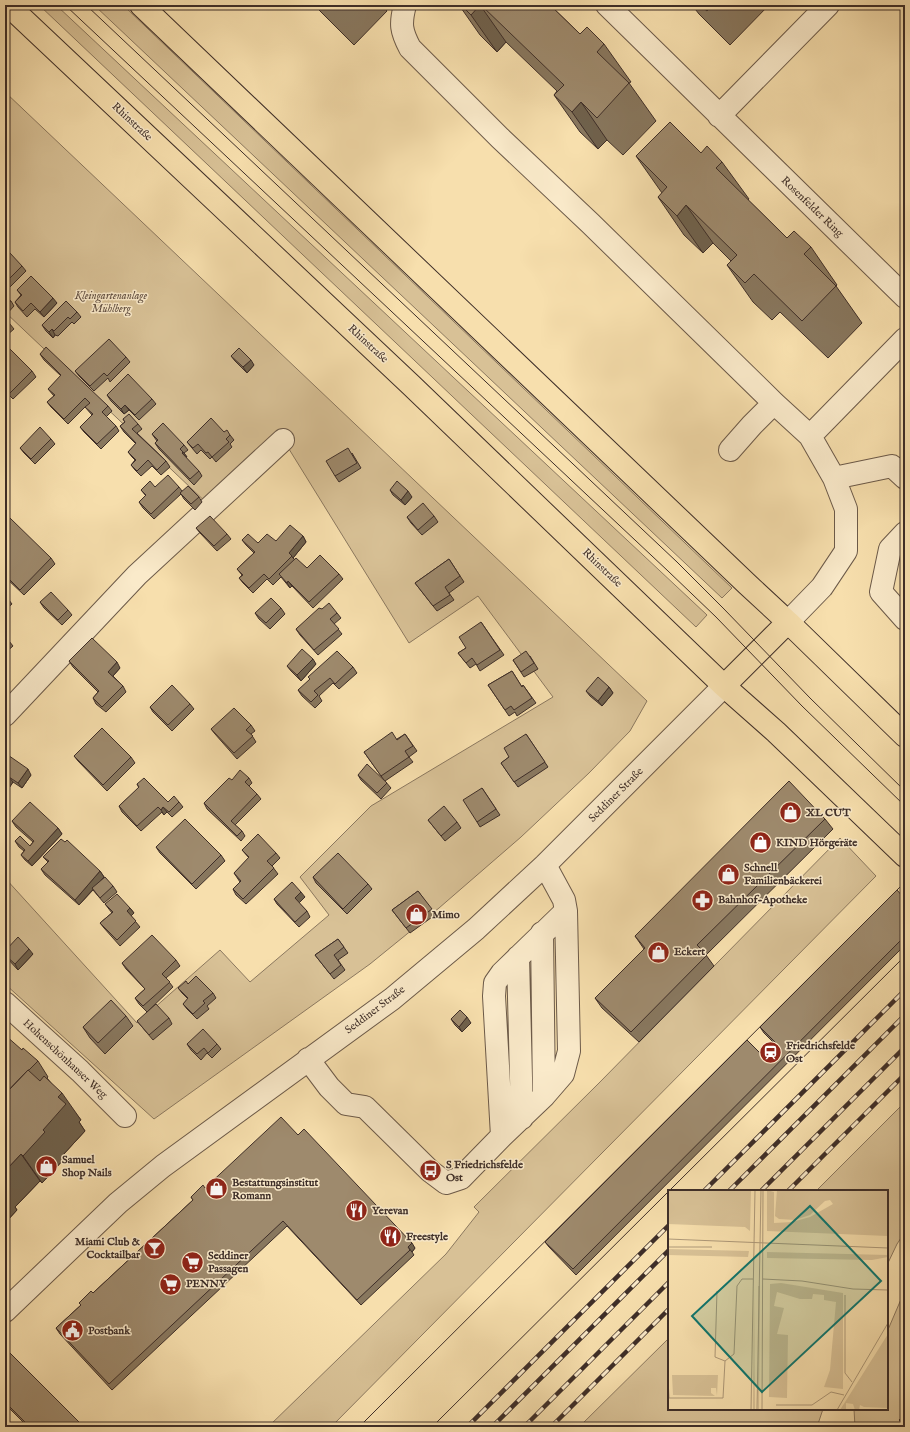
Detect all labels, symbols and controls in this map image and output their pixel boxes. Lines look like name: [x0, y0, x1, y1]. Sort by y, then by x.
street label: Rhinstraße: [109, 100, 155, 144]
street label: Rosenfelder Ring: [778, 174, 847, 241]
park label: Kleingartenanlage Mühlberg: [74, 289, 147, 317]
street label: Rhinstraße: [345, 322, 391, 366]
street label: Rhinstraße: [579, 546, 625, 590]
street label: Seddiner Straße: [586, 765, 646, 825]
shop icon: XL CUT: [778, 800, 804, 826]
place label: XL CUT: [805, 806, 851, 820]
shop icon: KIND Hörgeräte: [748, 830, 774, 856]
place label: KIND Hörgeräte: [776, 836, 857, 850]
shop icon: Schnell Familienbäckerei: [716, 861, 742, 887]
place label: Schnell Familienbäckerei: [744, 861, 822, 888]
pharmacy icon: Bahnhof-Apotheke: [690, 887, 716, 913]
place label: Bahnhof-Apotheke: [718, 893, 807, 907]
shop icon: Mimo: [403, 902, 429, 928]
place label: Mimo: [432, 908, 460, 922]
shop icon: Eckert: [645, 939, 671, 965]
place label: Eckert: [674, 945, 705, 959]
street label: Seddiner Straße: [342, 983, 408, 1037]
street label: Hohenschönhauser Weg: [20, 1016, 111, 1103]
station icon: Friedrichsfelde Ost: [757, 1039, 783, 1065]
place label: Friedrichsfelde Ost: [786, 1039, 855, 1066]
shop icon: Samuel Shop Nails: [33, 1153, 59, 1179]
place label: Samuel Shop Nails: [62, 1153, 112, 1180]
bus stop icon: S Friedrichsfelde Ost: [417, 1158, 443, 1184]
place label: S Friedrichsfelde Ost: [446, 1158, 523, 1185]
shop icon: Bestattungsinstitut Romann: [204, 1176, 230, 1202]
place label: Bestattungsinstitut Romann: [232, 1176, 319, 1203]
inset map: [668, 1190, 888, 1410]
restaurant icon: Yerevan: [343, 1198, 369, 1224]
place label: Yerevan: [372, 1204, 409, 1218]
restaurant icon: Freestyle: [378, 1224, 404, 1250]
place label: Freestyle: [406, 1230, 448, 1244]
place label: Miami Club & Cocktailbar: [75, 1235, 141, 1262]
bar icon: Miami Club & Cocktailbar: [142, 1235, 168, 1261]
supermarket icon: Seddiner Passagen: [180, 1249, 206, 1275]
place label: Seddiner Passagen: [208, 1249, 249, 1276]
supermarket icon: PENNY: [158, 1271, 184, 1297]
place label: PENNY: [186, 1277, 228, 1291]
public building icon: Postbank: [60, 1318, 86, 1344]
place label: Postbank: [88, 1324, 131, 1338]

